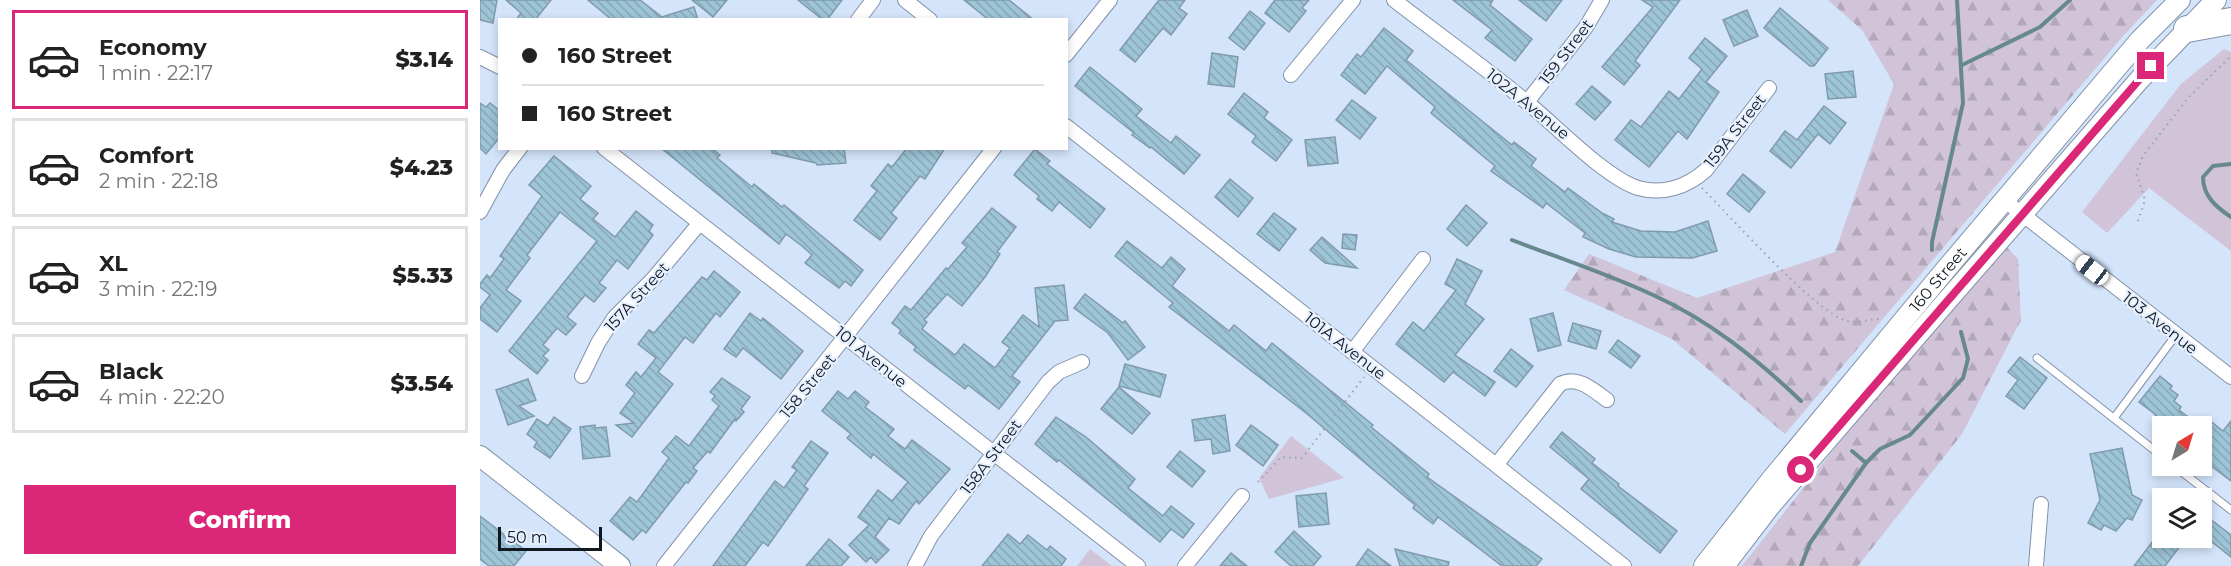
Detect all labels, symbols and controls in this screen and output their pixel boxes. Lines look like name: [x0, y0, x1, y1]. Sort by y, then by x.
street label: 159 Street: [1535, 15, 1597, 89]
icon: car: [27, 33, 81, 87]
text: Economy: [99, 34, 207, 61]
text: 160 Street: [558, 42, 672, 69]
text: $3.14: [395, 46, 453, 73]
route end: [2137, 52, 2164, 79]
text: 1 min · 22:17: [99, 61, 213, 85]
street label: 102A Avenue: [1483, 65, 1573, 143]
street label: 159A Street: [1700, 90, 1770, 172]
text: 160 Street: [558, 100, 672, 127]
icon: car: [27, 141, 81, 195]
text: Comfort: [99, 142, 194, 169]
text: $4.23: [390, 154, 453, 181]
text: 2 min · 22:18: [99, 169, 218, 193]
street label: 160 Street: [1905, 243, 1971, 316]
icon: car: [27, 249, 81, 303]
text: XL: [99, 250, 128, 277]
car: [2072, 252, 2112, 288]
street label: 157A Street: [601, 258, 674, 336]
text: $5.33: [393, 262, 453, 289]
text: 3 min · 22:19: [99, 277, 218, 301]
street label: 103 Avenue: [2119, 288, 2201, 358]
street label: 101A Avenue: [1300, 308, 1390, 384]
street label: 101 Avenue: [831, 322, 911, 392]
street label: 158 Street: [776, 349, 840, 422]
icon: car: [27, 357, 81, 411]
text: Black: [99, 358, 163, 385]
text: $3.54: [391, 370, 453, 397]
text: 4 min · 22:20: [99, 385, 225, 409]
street label: 158A Street: [957, 415, 1026, 498]
north arrow: [2152, 416, 2212, 476]
map controls: [2152, 416, 2212, 548]
route start: [1787, 456, 1814, 483]
button: Confirm: [24, 485, 456, 554]
button: layers: [2152, 488, 2212, 548]
scale bar: [498, 524, 602, 552]
text: 50 m: [507, 528, 548, 547]

